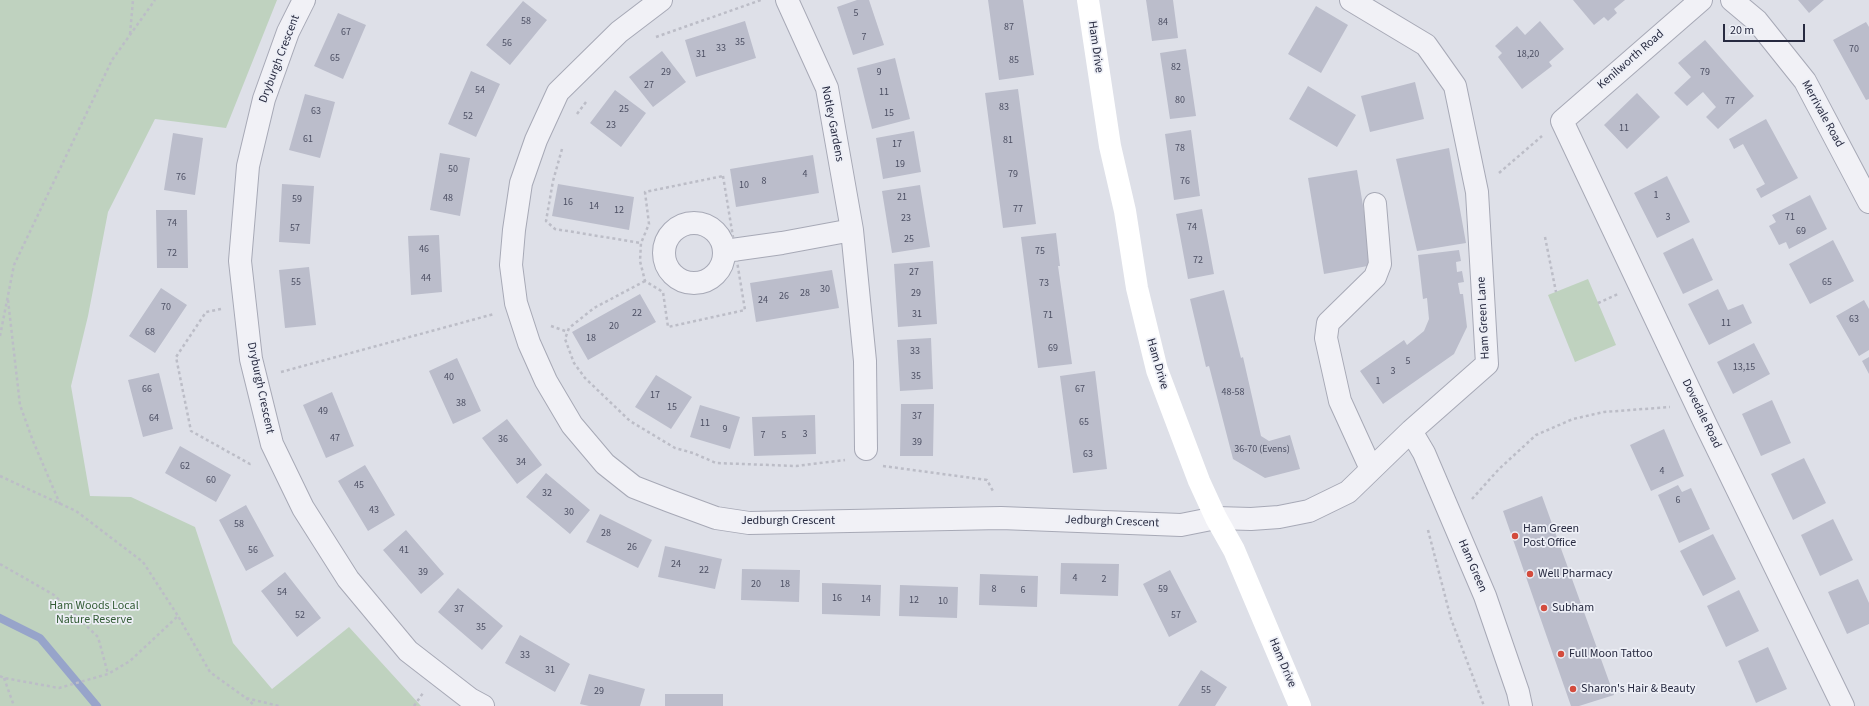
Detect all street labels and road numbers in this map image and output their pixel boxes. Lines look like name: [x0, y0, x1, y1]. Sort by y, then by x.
street label: Dryburgh Crescent: [257, 13, 303, 105]
street label: Ham Drive: [1084, 20, 1106, 74]
street label: Kenilworth Road: [1595, 27, 1667, 93]
street label: Merrivale Road: [1798, 78, 1846, 150]
street label: Notley Gardens: [818, 85, 846, 163]
street label: Ham Green Lane: [1475, 276, 1493, 360]
street label: Ham Drive: [1143, 337, 1171, 391]
street label: Dryburgh Crescent: [243, 341, 277, 435]
street label: Dovedale Road: [1678, 377, 1724, 451]
street label: Jedburgh Crescent: [1065, 513, 1159, 531]
street label: Jedburgh Crescent: [741, 514, 835, 528]
street label: Ham Green: [1454, 537, 1490, 595]
street label: Ham Drive: [1265, 636, 1299, 690]

